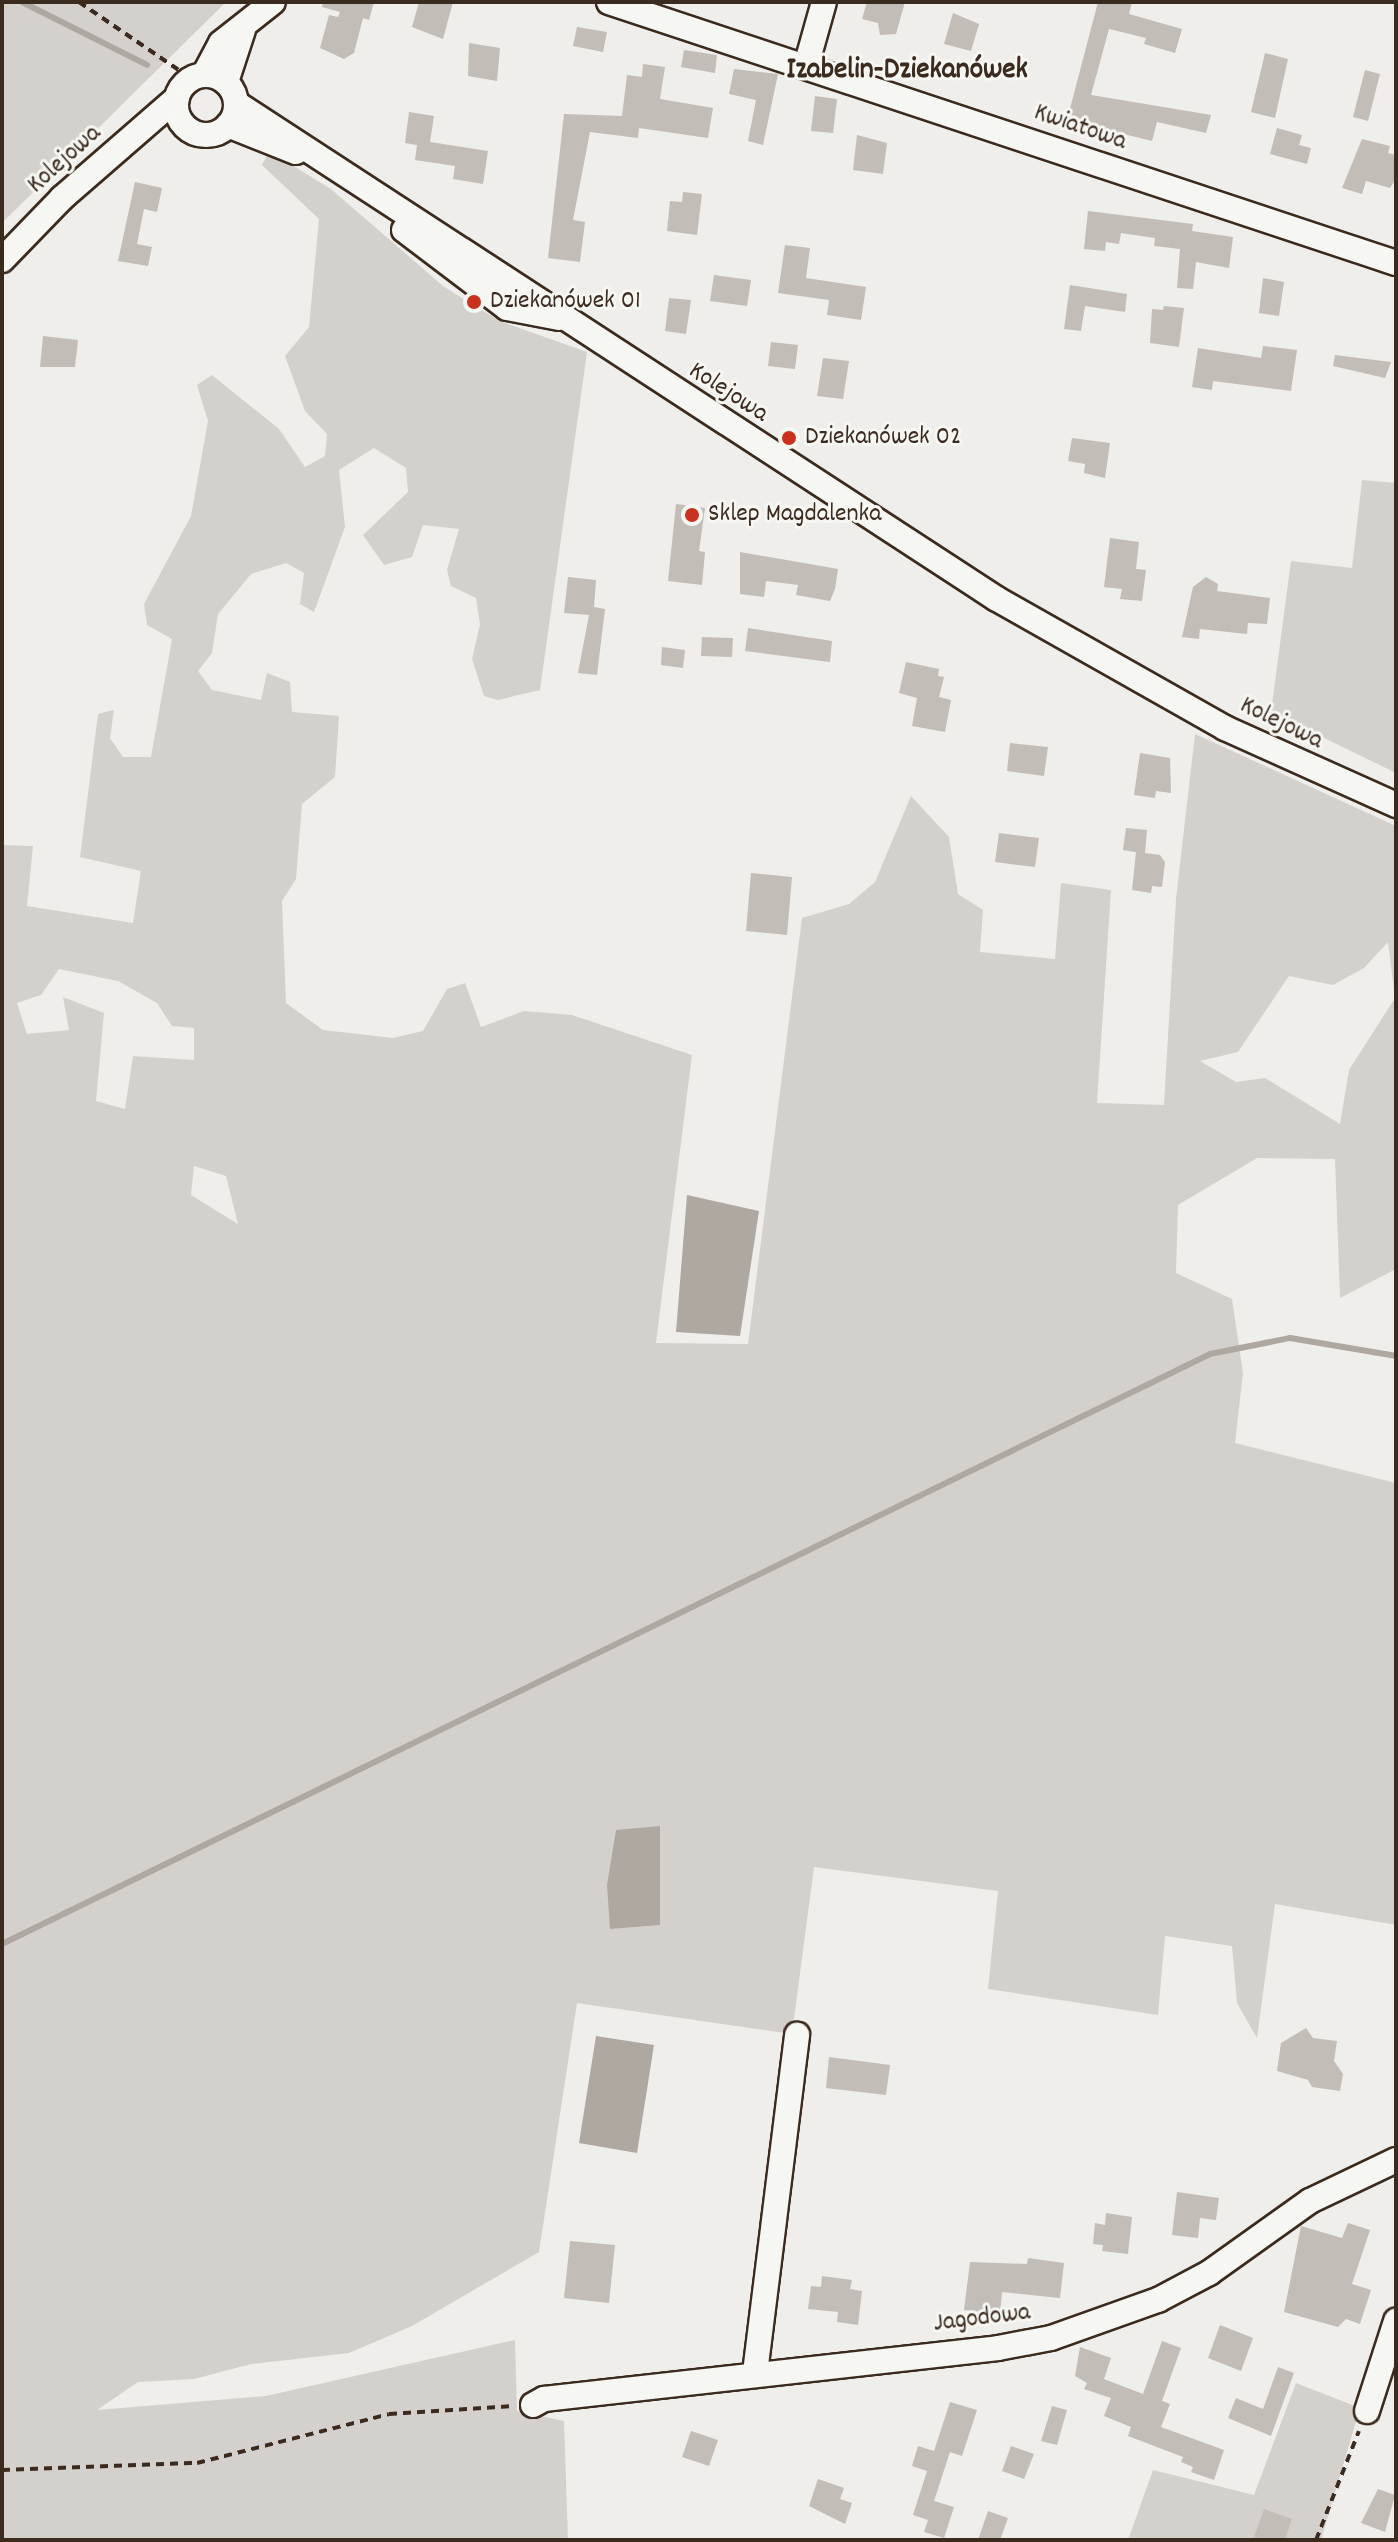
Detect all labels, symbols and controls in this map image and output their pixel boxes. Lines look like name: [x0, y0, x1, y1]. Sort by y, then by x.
district label: Izabelin-Dziekanówek: [786, 54, 1028, 90]
street label: Kwiatowa: [1030, 98, 1130, 158]
street label: Kolejowa: [22, 119, 108, 201]
place label: Dziekanówek 01: [490, 286, 641, 318]
marker: Dziekanówek 01: [465, 293, 483, 311]
street label: Kolejowa: [682, 356, 774, 430]
place label: Dziekanówek 02: [805, 422, 961, 454]
marker: Dziekanówek 02: [780, 429, 798, 447]
place label: Sklep Magdalenka: [708, 499, 881, 531]
marker: Sklep Magdalenka: [683, 506, 701, 524]
street label: Kolejowa: [1234, 691, 1328, 757]
street label: Jagodowa: [932, 2298, 1032, 2340]

